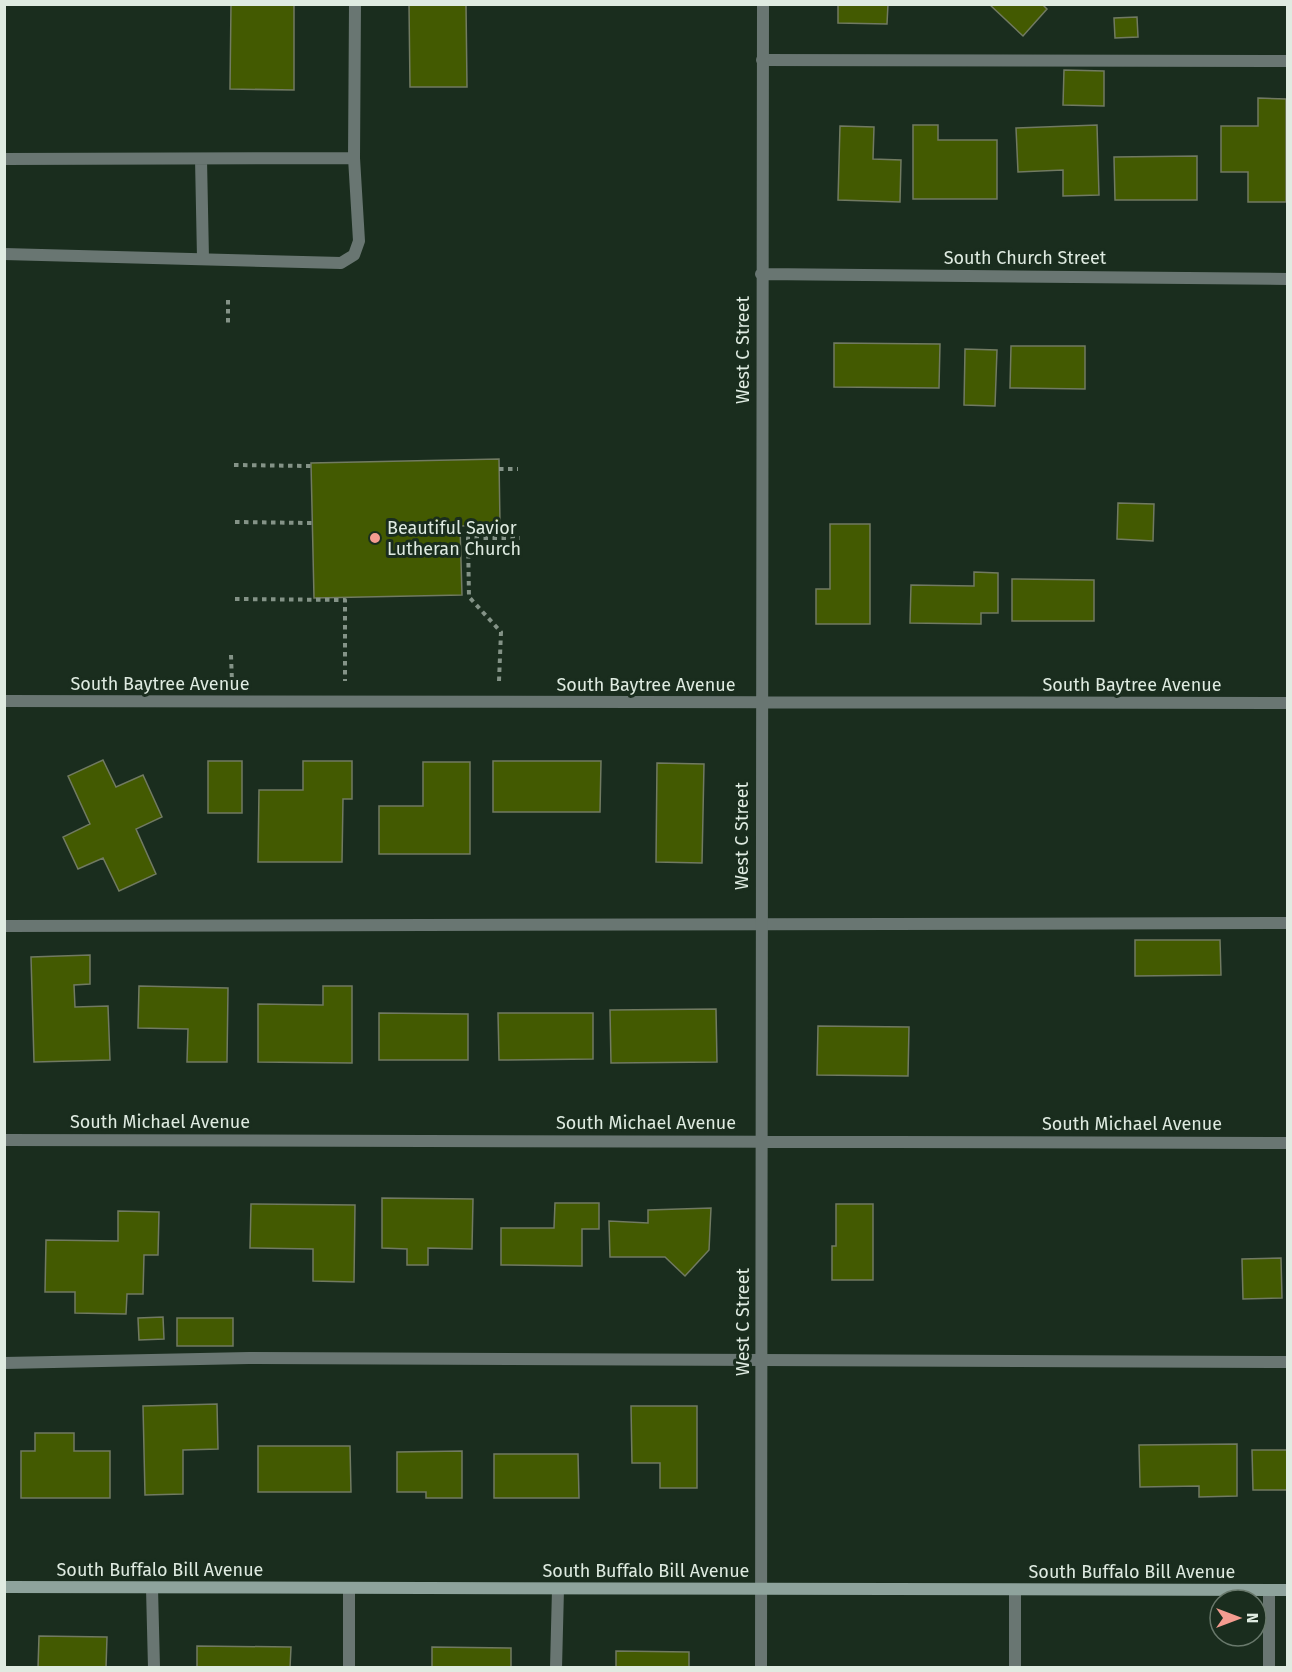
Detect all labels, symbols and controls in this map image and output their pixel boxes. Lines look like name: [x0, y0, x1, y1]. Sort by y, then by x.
street label: South Church Street: [944, 247, 1107, 269]
street label: West C Street: [732, 296, 754, 404]
place label: Beautiful Savior Lutheran Church: [387, 517, 521, 560]
marker: Beautiful Savior Lutheran Church: [368, 531, 382, 545]
street label: South Baytree Avenue: [71, 673, 249, 695]
street label: South Baytree Avenue: [557, 674, 735, 696]
street label: South Baytree Avenue: [1043, 674, 1221, 696]
street label: West C Street: [731, 782, 753, 890]
street label: South Michael Avenue: [70, 1111, 250, 1133]
street label: South Michael Avenue: [556, 1112, 736, 1134]
street label: South Michael Avenue: [1042, 1113, 1222, 1135]
street label: West C Street: [732, 1268, 754, 1376]
street label: South Buffalo Bill Avenue: [57, 1559, 263, 1581]
street label: South Buffalo Bill Avenue: [543, 1560, 749, 1582]
street label: South Buffalo Bill Avenue: [1029, 1561, 1235, 1583]
north arrow: [1208, 1588, 1268, 1648]
text: N: [1243, 1613, 1262, 1623]

